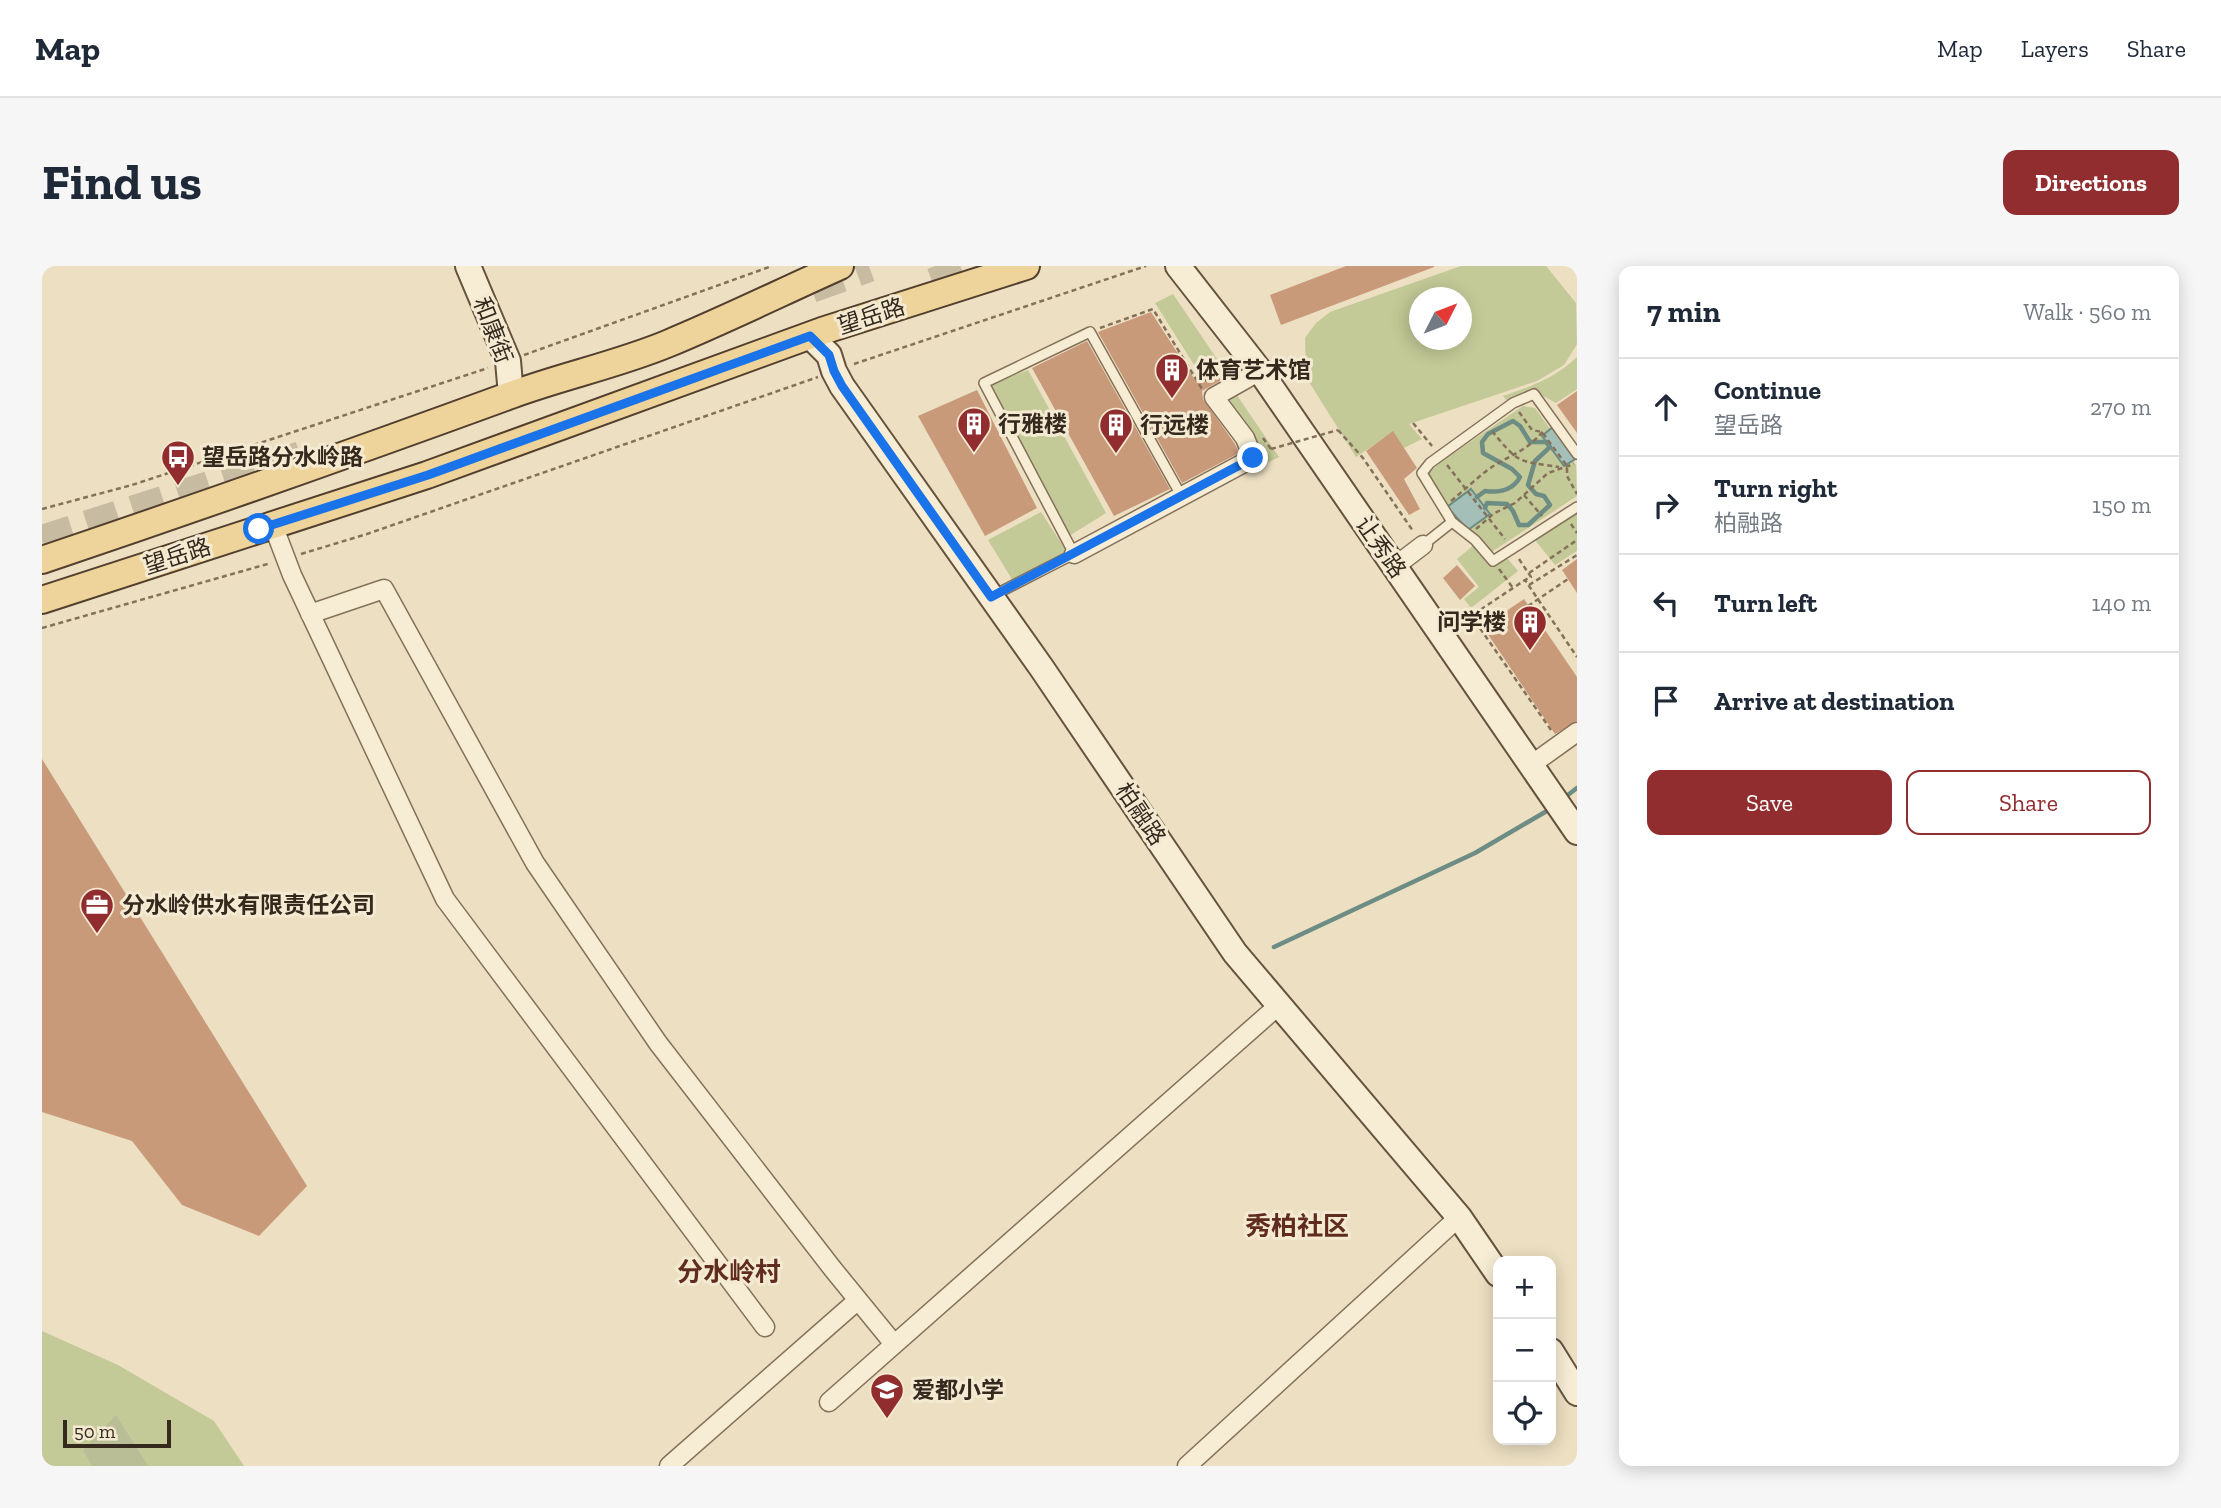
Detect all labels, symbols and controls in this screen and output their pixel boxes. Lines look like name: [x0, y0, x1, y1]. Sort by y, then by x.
text: Map: [35, 29, 100, 68]
text: Map: [1937, 34, 1983, 63]
text: Layers: [2021, 34, 2089, 63]
text: Share: [2127, 34, 2186, 63]
button: Directions: [2003, 150, 2179, 215]
text: Find us: [42, 153, 202, 212]
north arrow: [1409, 287, 1472, 350]
street label: 望岳路: [834, 292, 908, 340]
street label: 和康街: [468, 293, 518, 367]
text: 7 min: [1647, 294, 1721, 330]
text: Walk · 560 m: [2024, 298, 2151, 326]
building icon: 体育艺术馆: [1153, 351, 1191, 400]
place label: 体育艺术馆: [1196, 356, 1311, 384]
text: Continue: [1714, 374, 1821, 406]
icon: ahead: [1647, 388, 1685, 426]
text: 270 m: [2090, 393, 2151, 421]
building icon: 行雅楼: [955, 405, 993, 454]
building icon: 行远楼: [1097, 406, 1135, 455]
place label: 行雅楼: [998, 410, 1067, 438]
place label: 行远楼: [1140, 411, 1209, 439]
text: 望岳路: [1714, 411, 1783, 439]
bus stop icon: 望岳路分水岭路: [159, 438, 197, 487]
route end: [1237, 442, 1268, 473]
place label: 望岳路分水岭路: [202, 443, 363, 471]
text: Turn right: [1714, 472, 1837, 504]
icon: right: [1647, 486, 1685, 524]
text: 150 m: [2092, 491, 2151, 519]
text: 柏融路: [1714, 509, 1783, 537]
street label: 让秀路: [1350, 511, 1412, 583]
route start: [243, 513, 274, 544]
street label: 望岳路: [140, 532, 214, 580]
icon: left: [1647, 584, 1685, 622]
text: Turn left: [1714, 587, 1817, 619]
text: 140 m: [2091, 589, 2151, 617]
building icon: 问学楼: [1511, 603, 1549, 652]
place label: 问学楼: [1437, 608, 1506, 636]
icon: arrive: [1647, 682, 1685, 720]
text: Arrive at destination: [1714, 685, 1954, 717]
button: Save: [1647, 770, 1892, 835]
button: Share: [1906, 770, 2151, 835]
street label: 柏融路: [1110, 778, 1172, 850]
office icon: 分水岭供水有限责任公司: [78, 886, 116, 935]
place label: 分水岭供水有限责任公司: [122, 891, 375, 919]
district label: 秀柏社区: [1245, 1210, 1349, 1242]
district label: 分水岭村: [677, 1256, 781, 1288]
map controls: [1493, 1256, 1556, 1445]
button: +: [1493, 1256, 1556, 1319]
button: −: [1493, 1319, 1556, 1382]
school or university icon: 爱都小学: [868, 1371, 906, 1420]
place label: 爱都小学: [912, 1376, 1004, 1404]
button: locate: [1493, 1382, 1556, 1445]
scale bar: [63, 1417, 172, 1449]
text: 50 m: [74, 1420, 115, 1443]

